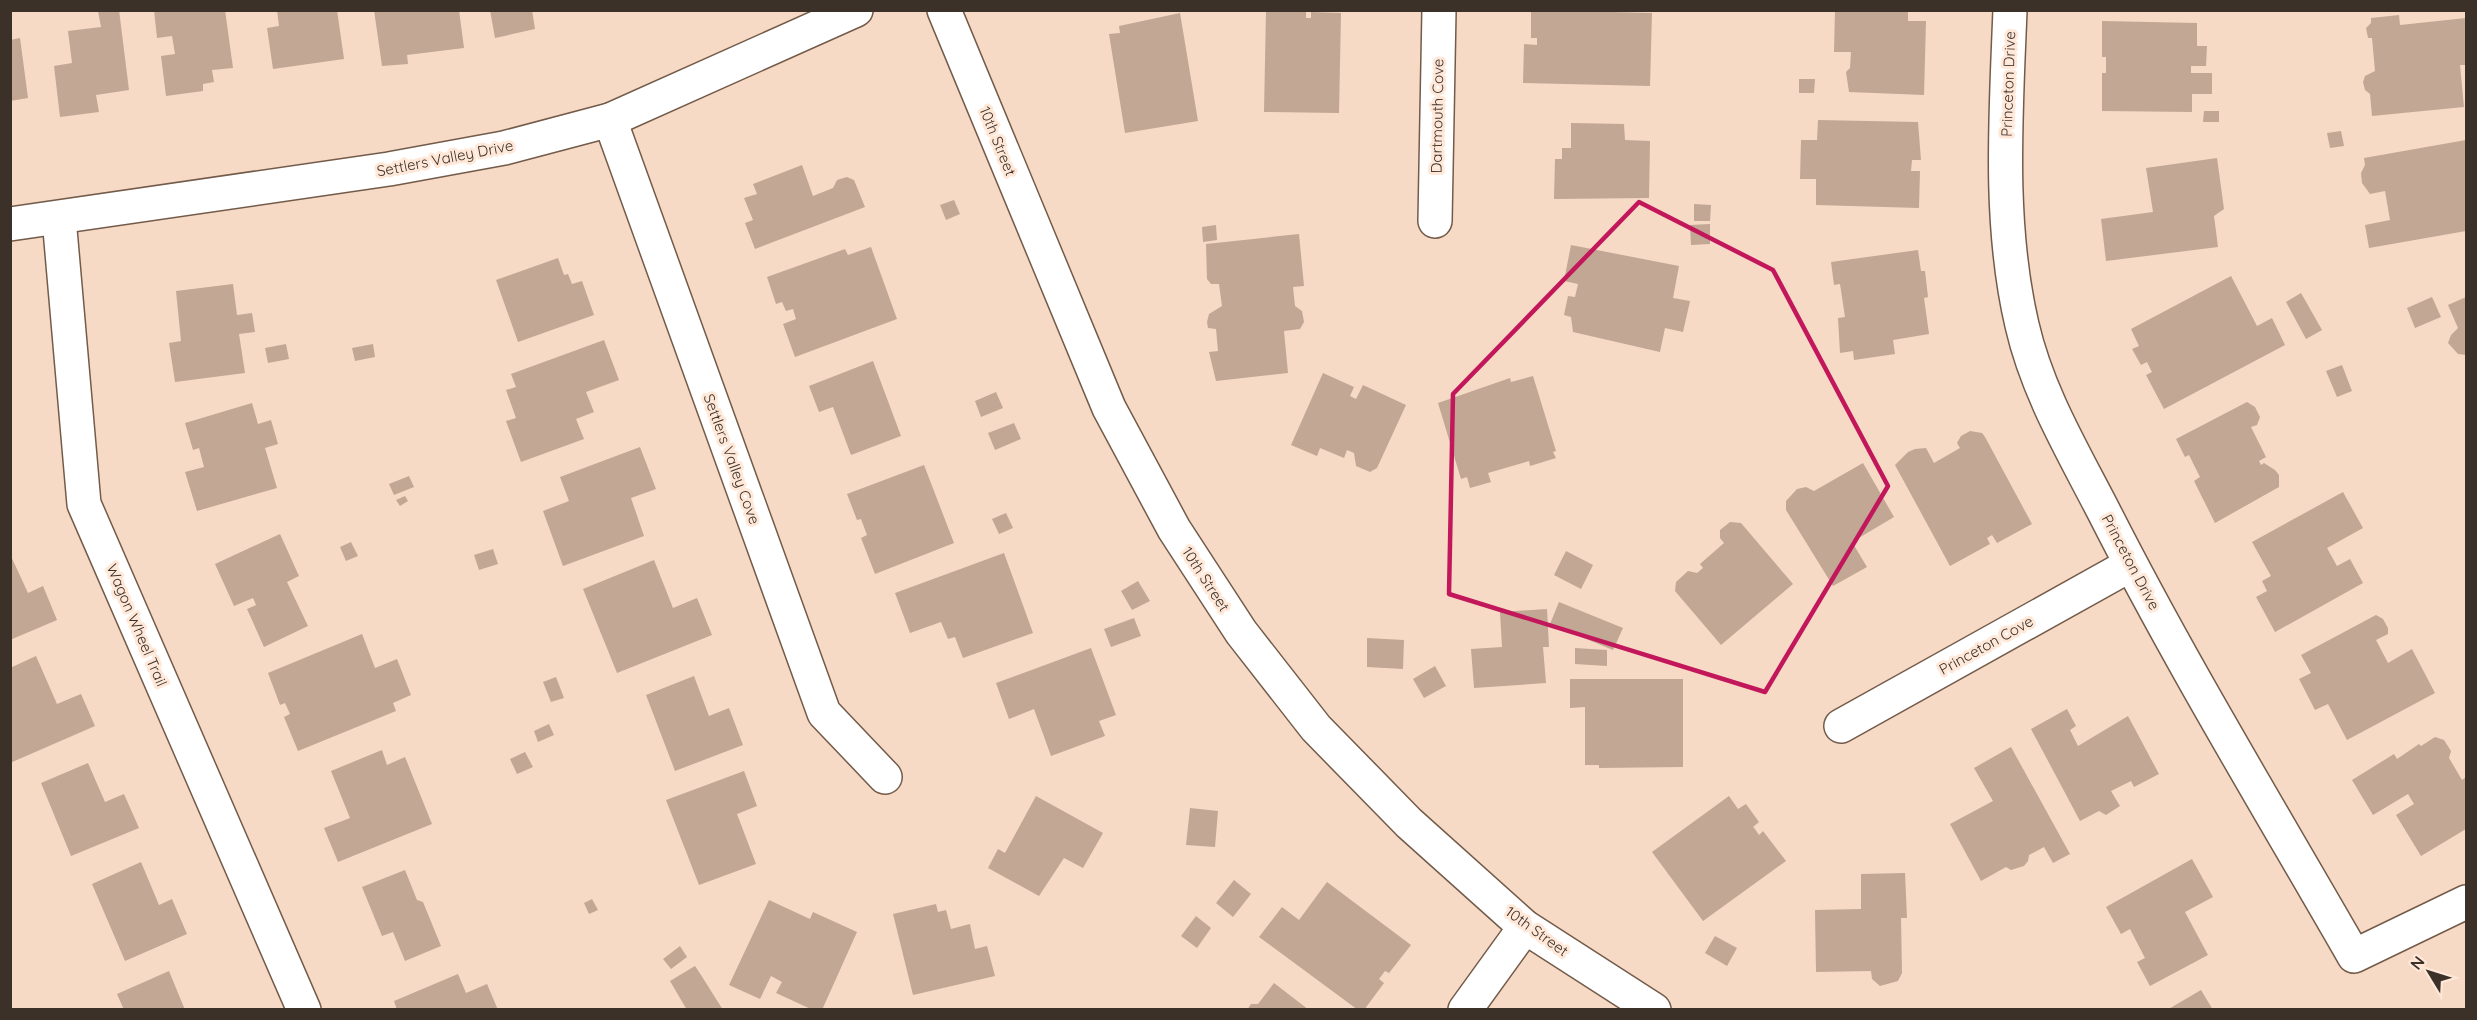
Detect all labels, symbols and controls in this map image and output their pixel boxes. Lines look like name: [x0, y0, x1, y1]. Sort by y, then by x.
street label: Princeton Drive: [1997, 31, 2019, 137]
street label: Dartmouth Cove: [1426, 58, 1448, 174]
street label: 10th Street: [975, 104, 1021, 178]
street label: Settlers Valley Drive: [375, 135, 515, 181]
street label: Settlers Valley Cove: [700, 391, 764, 527]
street label: Princeton Drive: [2098, 511, 2164, 613]
street label: 10th Street: [1178, 543, 1234, 615]
street label: Wagon Wheel Trail: [103, 561, 171, 689]
street label: Princeton Cove: [1936, 611, 2036, 679]
street label: 10th Street: [1502, 902, 1572, 960]
north arrow: [2399, 942, 2459, 1002]
text: N: [2406, 952, 2429, 974]

